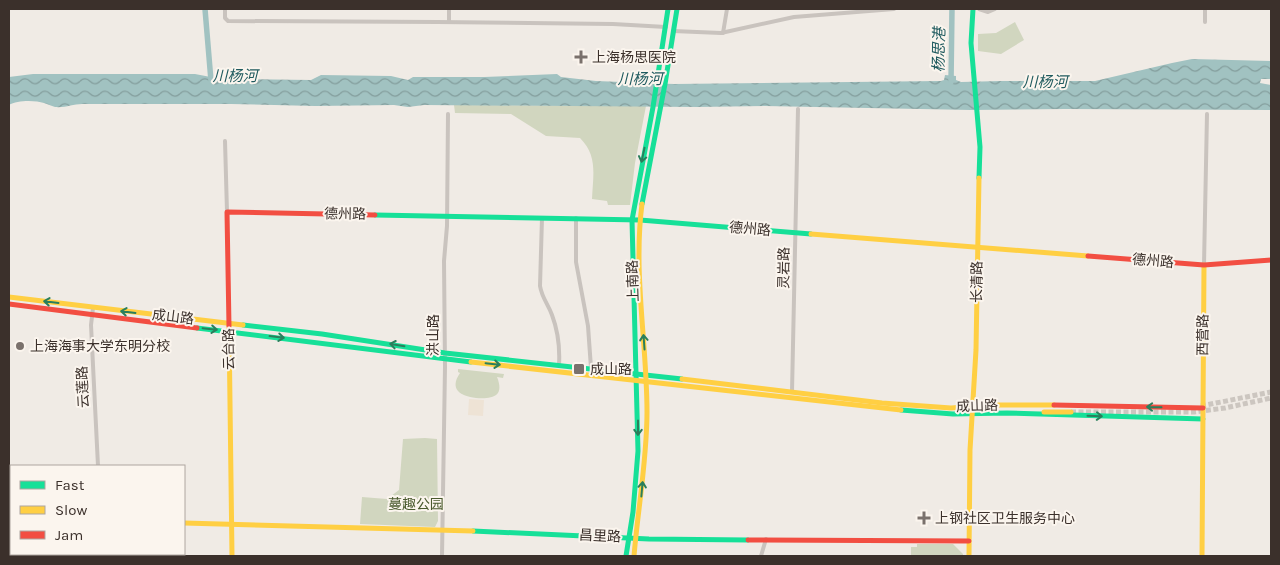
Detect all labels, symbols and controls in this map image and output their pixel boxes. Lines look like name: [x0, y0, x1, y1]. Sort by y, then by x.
water label: 杨思港: [930, 25, 948, 73]
place label: 上海杨思医院: [592, 49, 676, 66]
marker: 上海杨思医院: [574, 50, 588, 64]
water label: 川杨河: [212, 67, 260, 85]
water label: 川杨河: [617, 70, 665, 88]
water label: 川杨河: [1022, 73, 1070, 91]
one-way arrow: [638, 146, 647, 162]
street label: 德州路: [324, 205, 366, 223]
street label: 德州路: [728, 219, 772, 239]
street label: 灵岩路: [775, 247, 793, 289]
street label: 德州路: [1131, 251, 1175, 271]
street label: 上南路: [624, 260, 642, 302]
street label: 长清路: [968, 261, 986, 303]
one-way arrow: [43, 297, 59, 307]
street label: 成山路: [151, 306, 195, 328]
one-way arrow: [120, 307, 136, 317]
street label: 洪山路: [425, 314, 442, 356]
street label: 西营路: [1194, 314, 1212, 356]
one-way arrow: [202, 324, 218, 333]
street label: 云台路: [220, 328, 238, 370]
one-way arrow: [269, 332, 285, 342]
one-way arrow: [639, 334, 648, 350]
place label: 上海海事大学东明分校: [30, 338, 170, 355]
marker: 上海海事大学东明分校: [14, 340, 26, 352]
one-way arrow: [389, 340, 405, 350]
one-way arrow: [485, 359, 501, 369]
place label: 成山路: [590, 361, 632, 378]
marker: 成山路: [572, 362, 586, 376]
street label: 云莲路: [73, 366, 93, 408]
street label: 成山路: [956, 397, 998, 415]
one-way arrow: [1146, 403, 1162, 412]
one-way arrow: [1086, 411, 1102, 420]
one-way arrow: [633, 420, 643, 436]
legend: [10, 465, 185, 555]
text: Fast: [55, 476, 85, 494]
one-way arrow: [637, 482, 646, 498]
park label: 蔓趣公园: [388, 496, 444, 513]
text: Slow: [55, 501, 87, 519]
place label: 上钢社区卫生服务中心: [935, 510, 1075, 527]
marker: 上钢社区卫生服务中心: [917, 511, 931, 525]
text: Jam: [55, 526, 83, 544]
street label: 昌里路: [579, 526, 621, 546]

